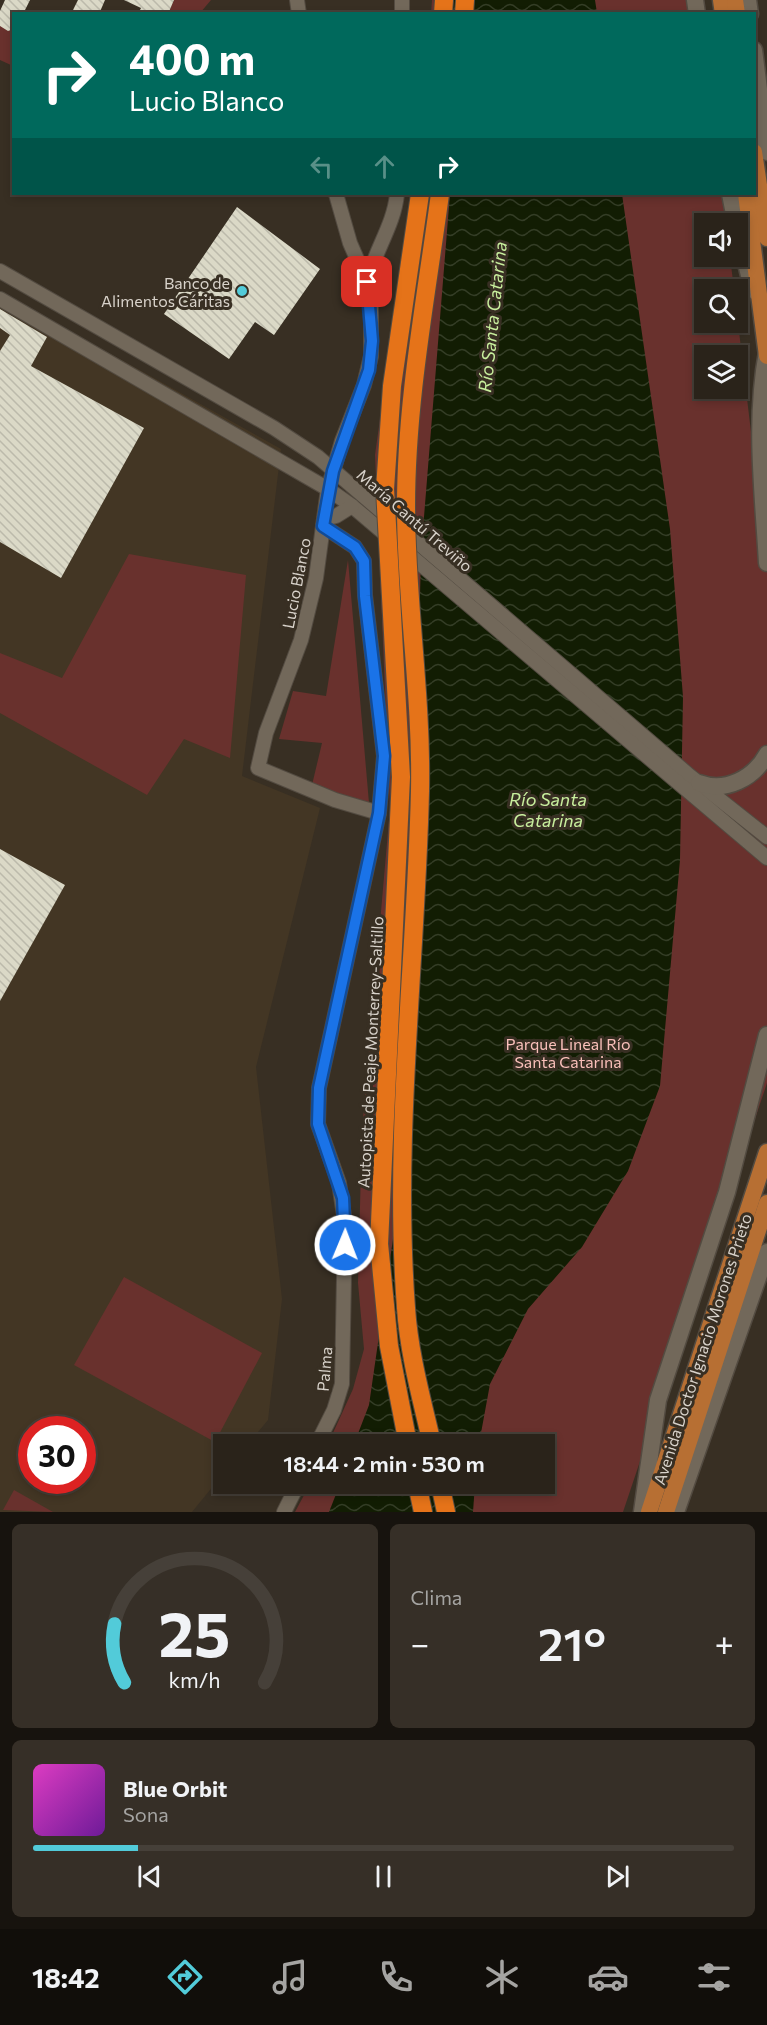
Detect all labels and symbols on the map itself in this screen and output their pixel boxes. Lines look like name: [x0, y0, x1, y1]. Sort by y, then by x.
water label: Río Santa Catarina: [473, 241, 511, 393]
pin: [341, 256, 392, 307]
place label: Banco de Alimentos Cáritas: [101, 273, 230, 310]
marker: Banco de Alimentos Cáritas: [235, 284, 249, 298]
street label: María Cantú Treviño: [353, 465, 477, 575]
street label: Lucio Blanco: [278, 536, 314, 630]
water label: Río Santa Catarina: [509, 788, 587, 831]
street label: Autopista de Peaje Monterrey-Saltillo: [353, 916, 387, 1188]
park label: Parque Lineal Río Santa Catarina: [505, 1034, 631, 1071]
street label: Avenida Doctor Ignacio Morones Prieto: [649, 1211, 755, 1487]
position arrow: [313, 1213, 377, 1277]
street label: Palma: [313, 1346, 335, 1392]
speed limit sign: 30: [18, 1416, 96, 1494]

